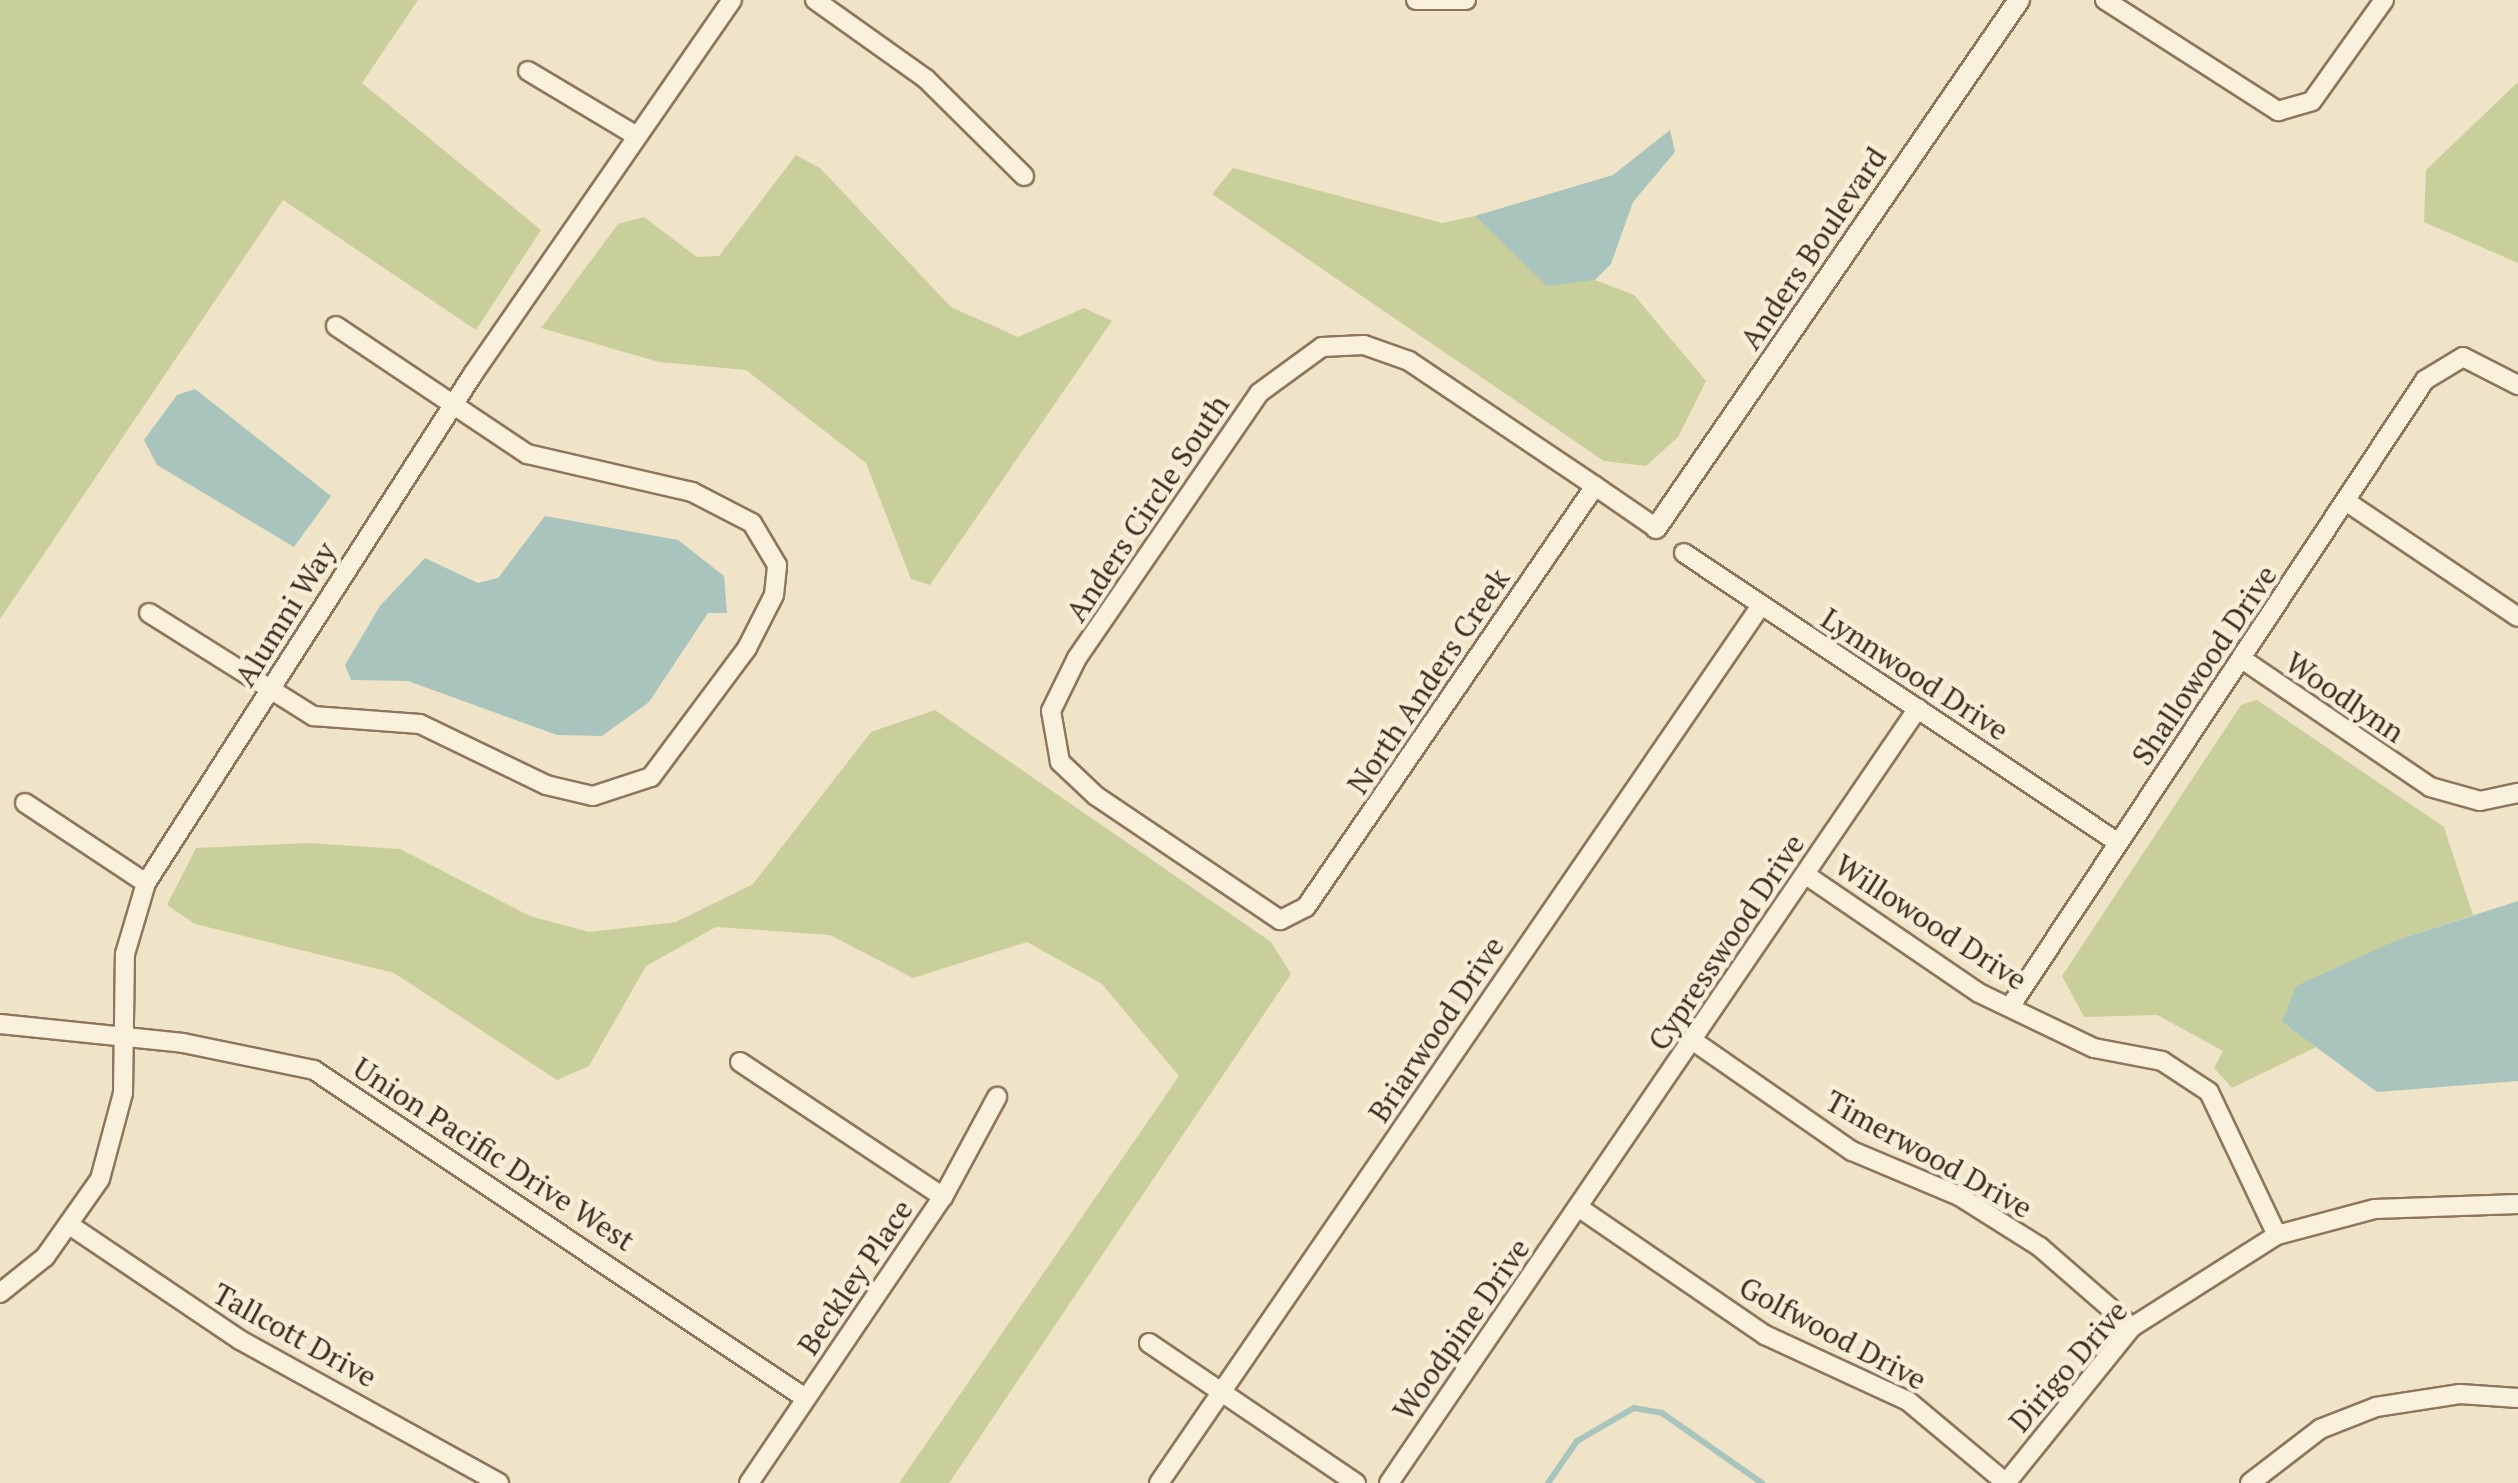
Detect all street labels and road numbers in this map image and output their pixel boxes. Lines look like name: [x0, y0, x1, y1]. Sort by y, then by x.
street label: Anders Boulevard: [1732, 140, 1894, 356]
street label: Anders Circle South: [1058, 388, 1236, 628]
street label: Alumni Way: [227, 535, 343, 693]
street label: Shallowood Drive: [2124, 558, 2284, 772]
street label: North Anders Creek: [1339, 561, 1517, 801]
street label: Lynnwood Drive: [1815, 600, 2015, 748]
street label: Woodlynn: [2279, 644, 2411, 750]
street label: Cypresswood Drive: [1640, 827, 1812, 1057]
street label: Willowood Drive: [1828, 847, 2034, 997]
street label: Briarwood Drive: [1361, 929, 1511, 1129]
street label: Union Pacific Drive West: [347, 1050, 641, 1258]
street label: Timerwood Drive: [1819, 1082, 2039, 1226]
street label: Beckley Place: [790, 1192, 920, 1362]
street label: Woodpine Drive: [1385, 1231, 1537, 1427]
street label: Golfwood Drive: [1733, 1269, 1933, 1397]
street label: Tallcott Drive: [207, 1275, 383, 1395]
street label: Dirigo Drive: [2001, 1293, 2135, 1439]

